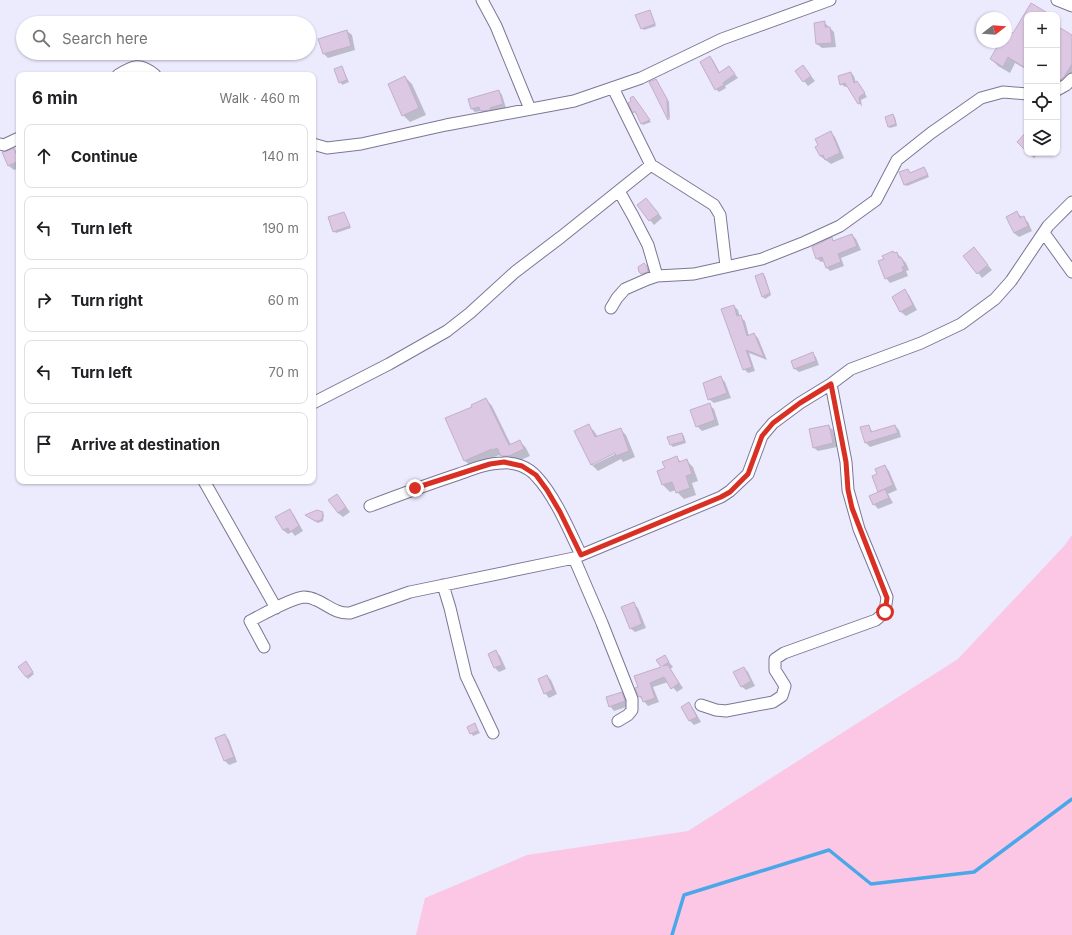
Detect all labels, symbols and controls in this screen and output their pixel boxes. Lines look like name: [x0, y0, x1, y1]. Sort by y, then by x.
north arrow: [976, 12, 1012, 48]
map controls: [1024, 12, 1060, 156]
button: +: [1024, 12, 1060, 48]
search box: [16, 16, 316, 60]
icon: search: [30, 27, 52, 49]
text: Search here: [62, 29, 148, 48]
button: −: [1024, 48, 1060, 84]
button: locate: [1024, 84, 1060, 120]
text: 6 min: [32, 88, 78, 108]
text: Walk · 460 m: [220, 90, 300, 106]
button: layers: [1024, 120, 1060, 156]
icon: ahead: [33, 145, 55, 167]
text: Continue: [71, 147, 138, 166]
text: 140 m: [262, 148, 299, 164]
icon: left: [33, 217, 55, 239]
text: Turn left: [71, 219, 132, 238]
text: 190 m: [262, 220, 299, 236]
icon: right: [33, 289, 55, 311]
text: Turn right: [71, 291, 143, 310]
text: 60 m: [268, 292, 299, 308]
icon: left: [33, 361, 55, 383]
text: Turn left: [71, 363, 132, 382]
text: 70 m: [269, 364, 299, 380]
icon: arrive: [33, 433, 55, 455]
text: Arrive at destination: [71, 435, 220, 454]
route end: [406, 479, 424, 497]
route start: [876, 603, 894, 621]

